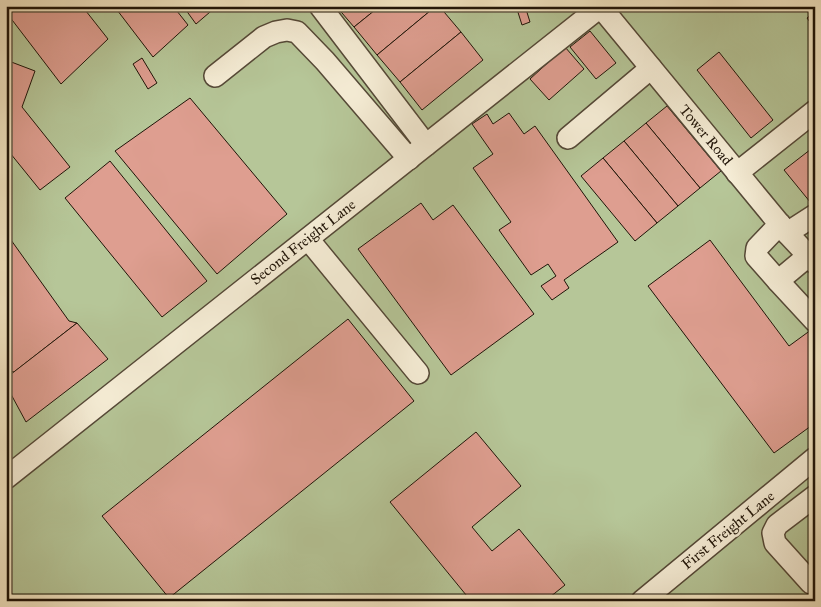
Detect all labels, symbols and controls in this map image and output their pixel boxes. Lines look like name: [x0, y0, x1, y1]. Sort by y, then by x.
street label: Tower Road: [676, 101, 737, 169]
street label: Second Freight Lane: [247, 195, 359, 289]
street label: First Freight Lane: [678, 487, 778, 573]

